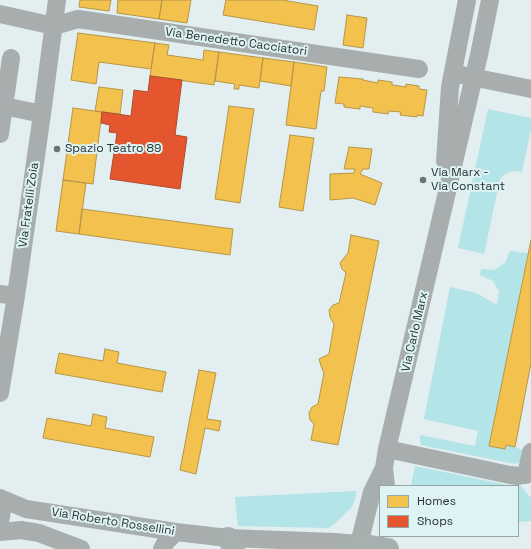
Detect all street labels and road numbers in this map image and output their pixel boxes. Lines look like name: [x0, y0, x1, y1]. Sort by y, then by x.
street label: Via Benedetto Cacciatori: [164, 25, 308, 59]
street label: Via Fratelli Zoia: [16, 161, 42, 249]
street label: Via Carlo Marx: [399, 291, 431, 373]
street label: Via Roberto Rossellini: [50, 505, 176, 539]

